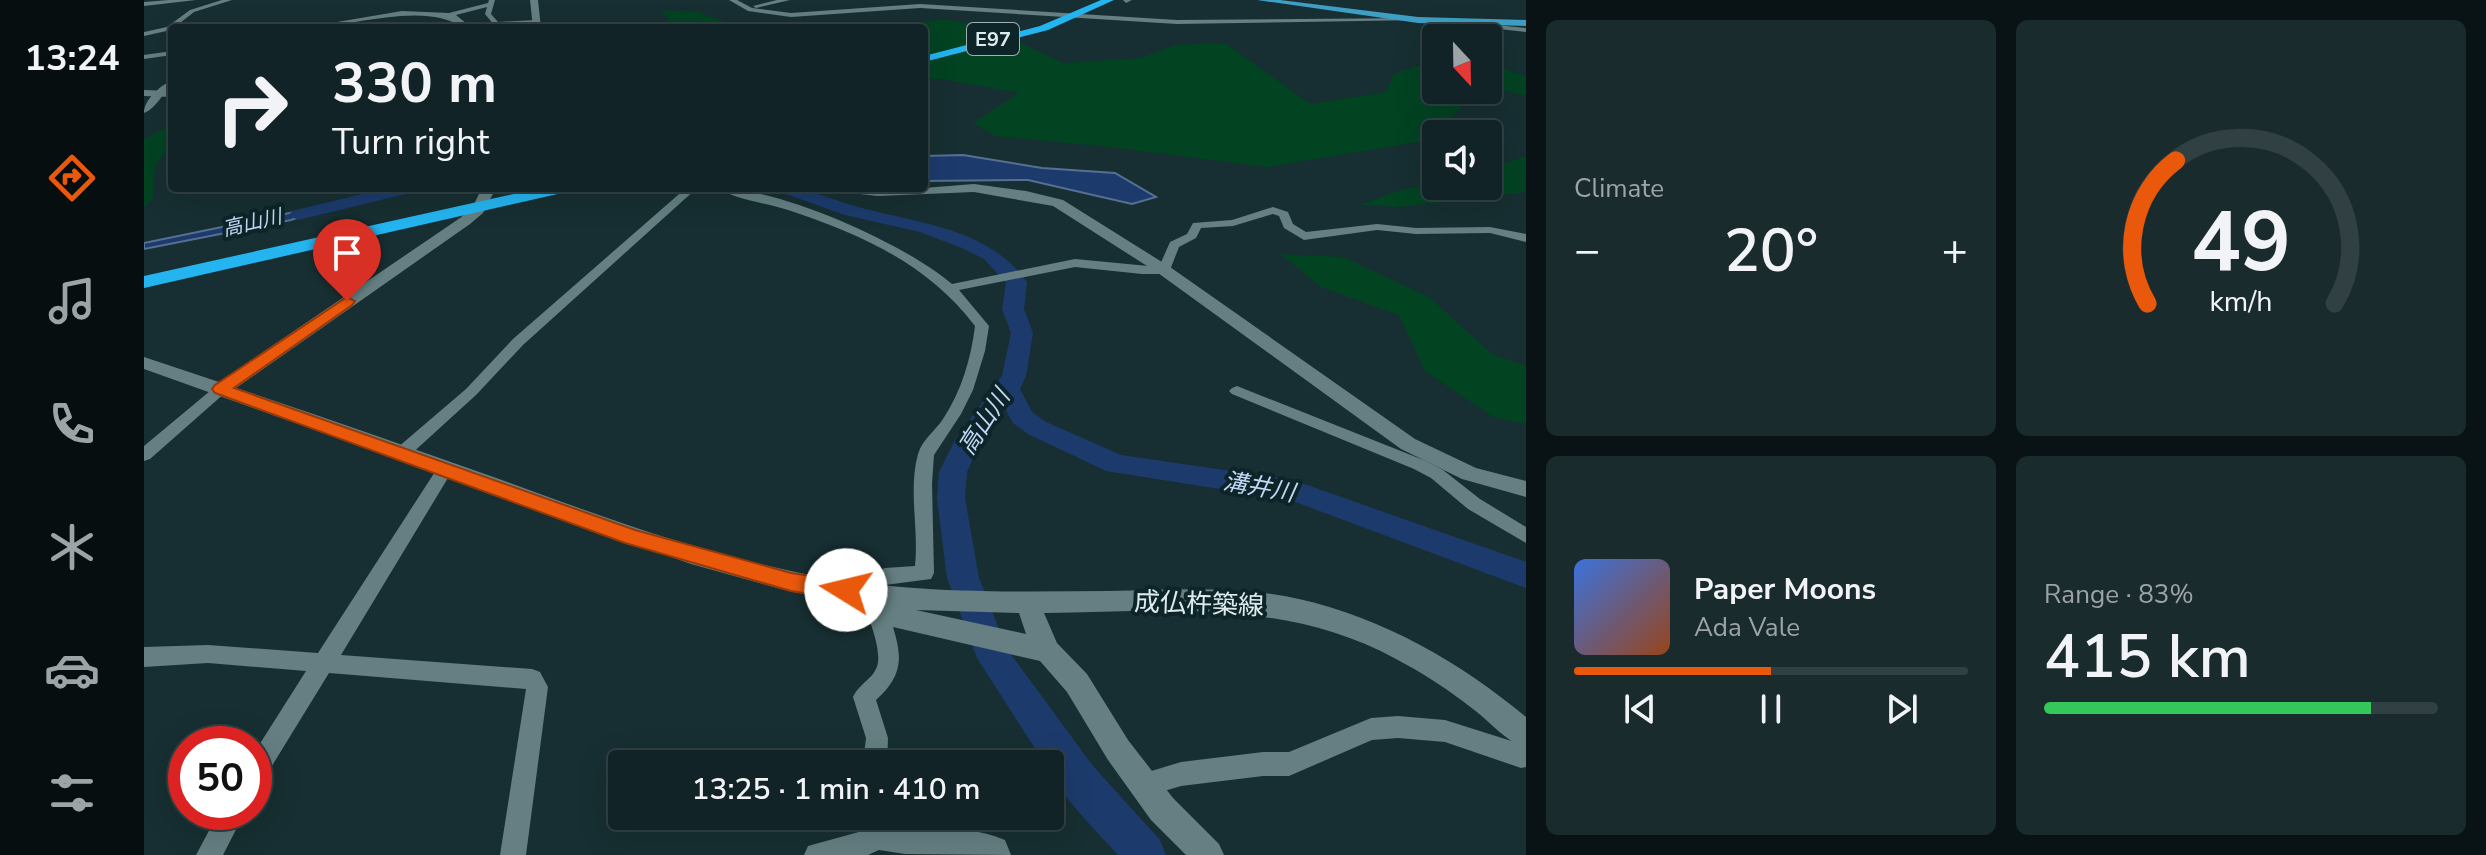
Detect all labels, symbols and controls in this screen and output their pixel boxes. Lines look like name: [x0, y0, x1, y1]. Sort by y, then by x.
road number: E97: [967, 23, 1019, 55]
north arrow: [1422, 24, 1502, 104]
map controls: [1422, 24, 1502, 200]
text: 13:24: [24, 34, 120, 83]
text: 330 m: [332, 45, 497, 122]
icon: right: [200, 56, 304, 160]
text: Turn right: [332, 118, 489, 167]
button: sound: [1422, 120, 1502, 200]
icon: directions: [44, 150, 100, 206]
text: Climate: [1574, 171, 1664, 206]
text: 49: [2191, 185, 2291, 298]
water label: 高山川: [220, 203, 286, 243]
text: 20°: [1724, 210, 1818, 292]
pin: [313, 219, 381, 301]
text: −: [1574, 221, 1600, 281]
text: +: [1942, 221, 1968, 281]
icon: arrive: [325, 231, 369, 275]
icon: music: [44, 273, 100, 329]
text: km/h: [2210, 282, 2272, 321]
water label: 高山川: [951, 381, 1019, 461]
icon: phone: [44, 396, 100, 452]
water label: 溝井川: [1221, 465, 1300, 510]
icon: climate: [44, 519, 100, 575]
position arrow: [804, 548, 888, 632]
text: Paper Moons: [1694, 569, 1876, 610]
text: Range · 83%: [2044, 577, 2194, 612]
street label: 成仏杵築線: [1133, 584, 1265, 624]
text: Ada Vale: [1694, 610, 1800, 645]
text: 415 km: [2044, 616, 2251, 698]
icon: car: [44, 642, 100, 698]
icon: previous: [1618, 687, 1662, 731]
icon: pause: [1749, 687, 1793, 731]
icon: next: [1880, 687, 1924, 731]
speed limit sign: 50: [168, 726, 272, 830]
icon: filters: [44, 765, 100, 821]
text: 13:25 · 1 min · 410 m: [691, 769, 981, 810]

